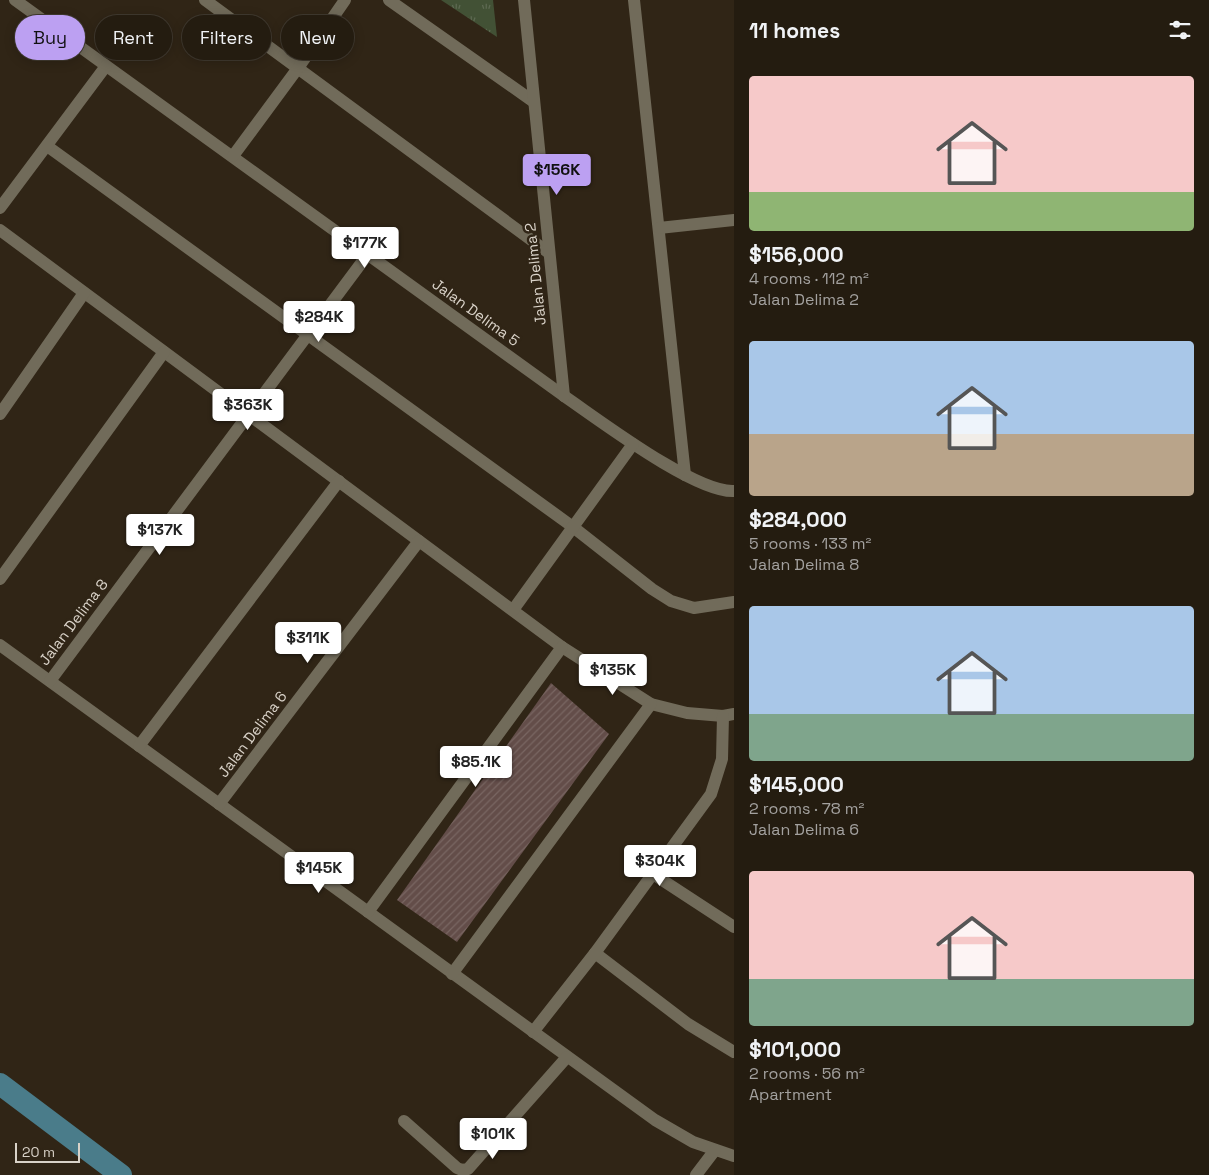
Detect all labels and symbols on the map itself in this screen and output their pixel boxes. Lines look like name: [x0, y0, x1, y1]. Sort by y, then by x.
pin: $156K: [522, 154, 592, 196]
street label: Jalan Delima 2: [520, 222, 550, 326]
pin: $177K: [330, 226, 400, 269]
street label: Jalan Delima 5: [429, 274, 523, 350]
pin: $284K: [284, 300, 354, 343]
pin: $363K: [213, 388, 283, 431]
pin: $137K: [125, 514, 195, 556]
street label: Jalan Delima 8: [34, 575, 112, 669]
pin: $311K: [273, 622, 343, 664]
pin: $135K: [578, 654, 648, 696]
street label: Jalan Delima 6: [213, 687, 291, 781]
pin: $85.1K: [435, 746, 517, 788]
pin: $304K: [625, 844, 695, 887]
pin: $145K: [284, 852, 354, 894]
pin: $101K: [458, 1118, 528, 1160]
scale bar: [15, 1140, 80, 1163]

